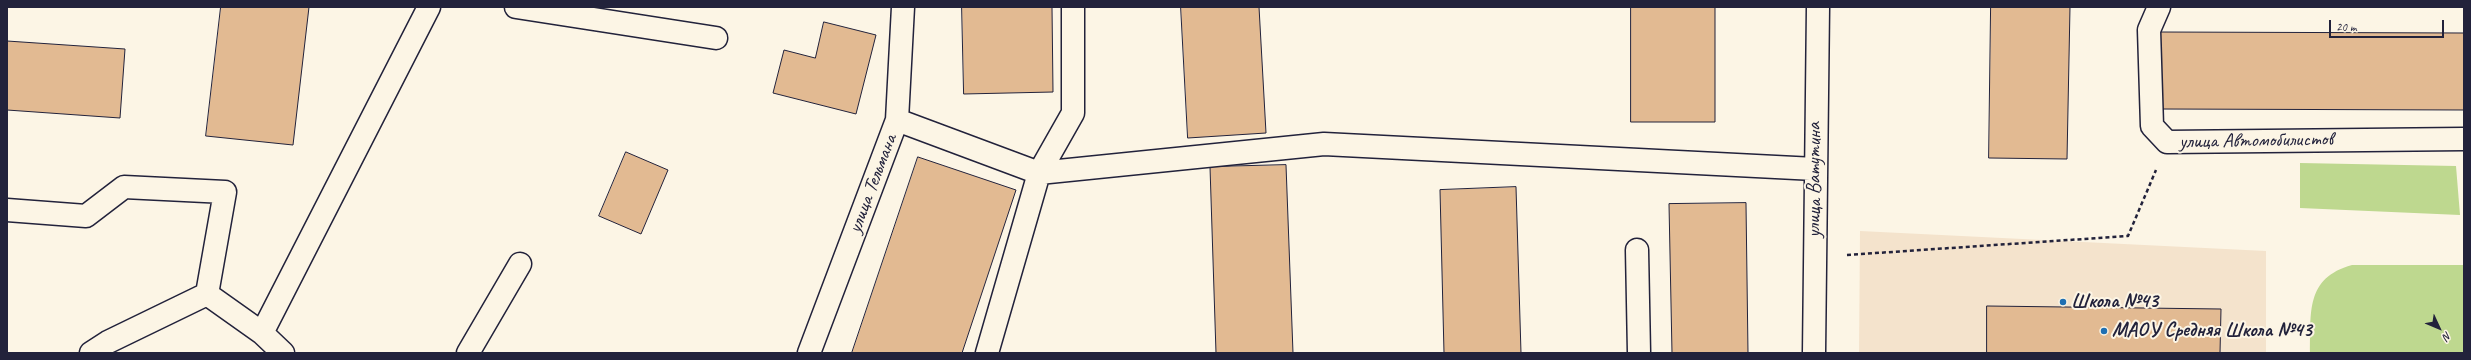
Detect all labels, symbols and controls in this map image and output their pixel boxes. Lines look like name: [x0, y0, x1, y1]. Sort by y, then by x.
scale bar: [2331, 12, 2446, 38]
text: 20 m: [2336, 19, 2356, 35]
street label: улица Ватутина: [1803, 122, 1827, 238]
street label: улица Автомобилистов: [2179, 128, 2333, 154]
street label: улица Тельмана: [843, 131, 903, 237]
place label: Школа №43: [2071, 290, 2158, 314]
marker: Школа №43: [2058, 297, 2068, 307]
north arrow: [2419, 308, 2459, 348]
place label: МАОУ Средняя Школа №43: [2112, 319, 2312, 343]
marker: МАОУ Средняя Школа №43: [2099, 326, 2109, 336]
text: N: [2440, 329, 2455, 344]

